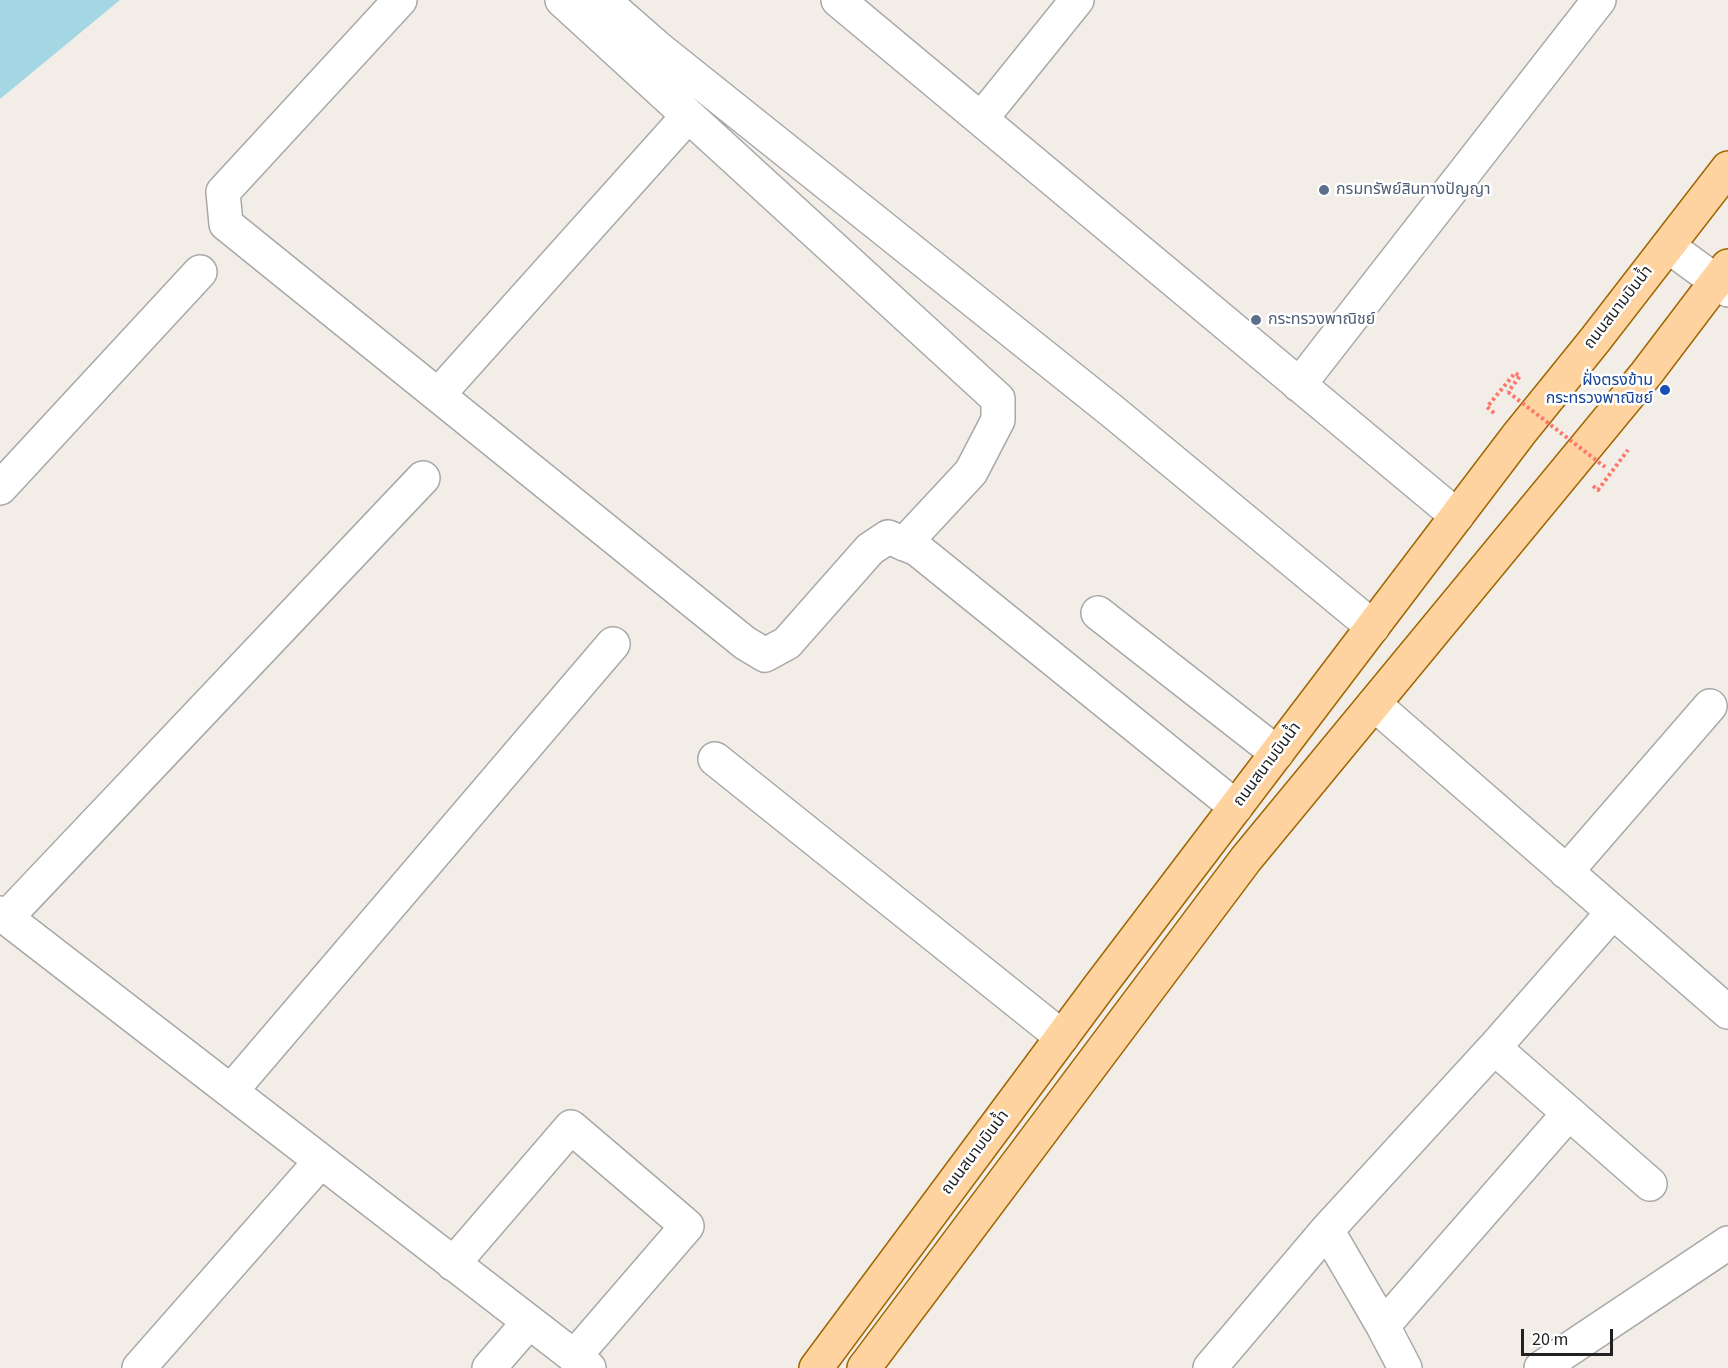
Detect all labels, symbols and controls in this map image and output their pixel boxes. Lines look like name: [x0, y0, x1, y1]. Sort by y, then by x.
place label: กรมทรัพย์สินทางปัญญา: [1336, 180, 1490, 200]
marker: กรมทรัพย์สินทางปัญญา: [1317, 183, 1331, 197]
street label: ถนนสนามบินน้ำ: [1581, 263, 1657, 353]
place label: กระทรวงพาณิชย์: [1268, 310, 1375, 330]
marker: กระทรวงพาณิชย์: [1249, 313, 1263, 327]
place label: ฝั่งตรงข้าม กระทรวงพาณิชย์: [1546, 371, 1653, 409]
marker: ฝั่งตรงข้าม กระทรวงพาณิชย์: [1658, 383, 1672, 397]
street label: ถนนสนามบินน้ำ: [1230, 719, 1306, 811]
street label: ถนนสนามบินน้ำ: [938, 1107, 1014, 1199]
scale bar: [1524, 1317, 1616, 1355]
text: 20 m: [1532, 1327, 1568, 1352]

